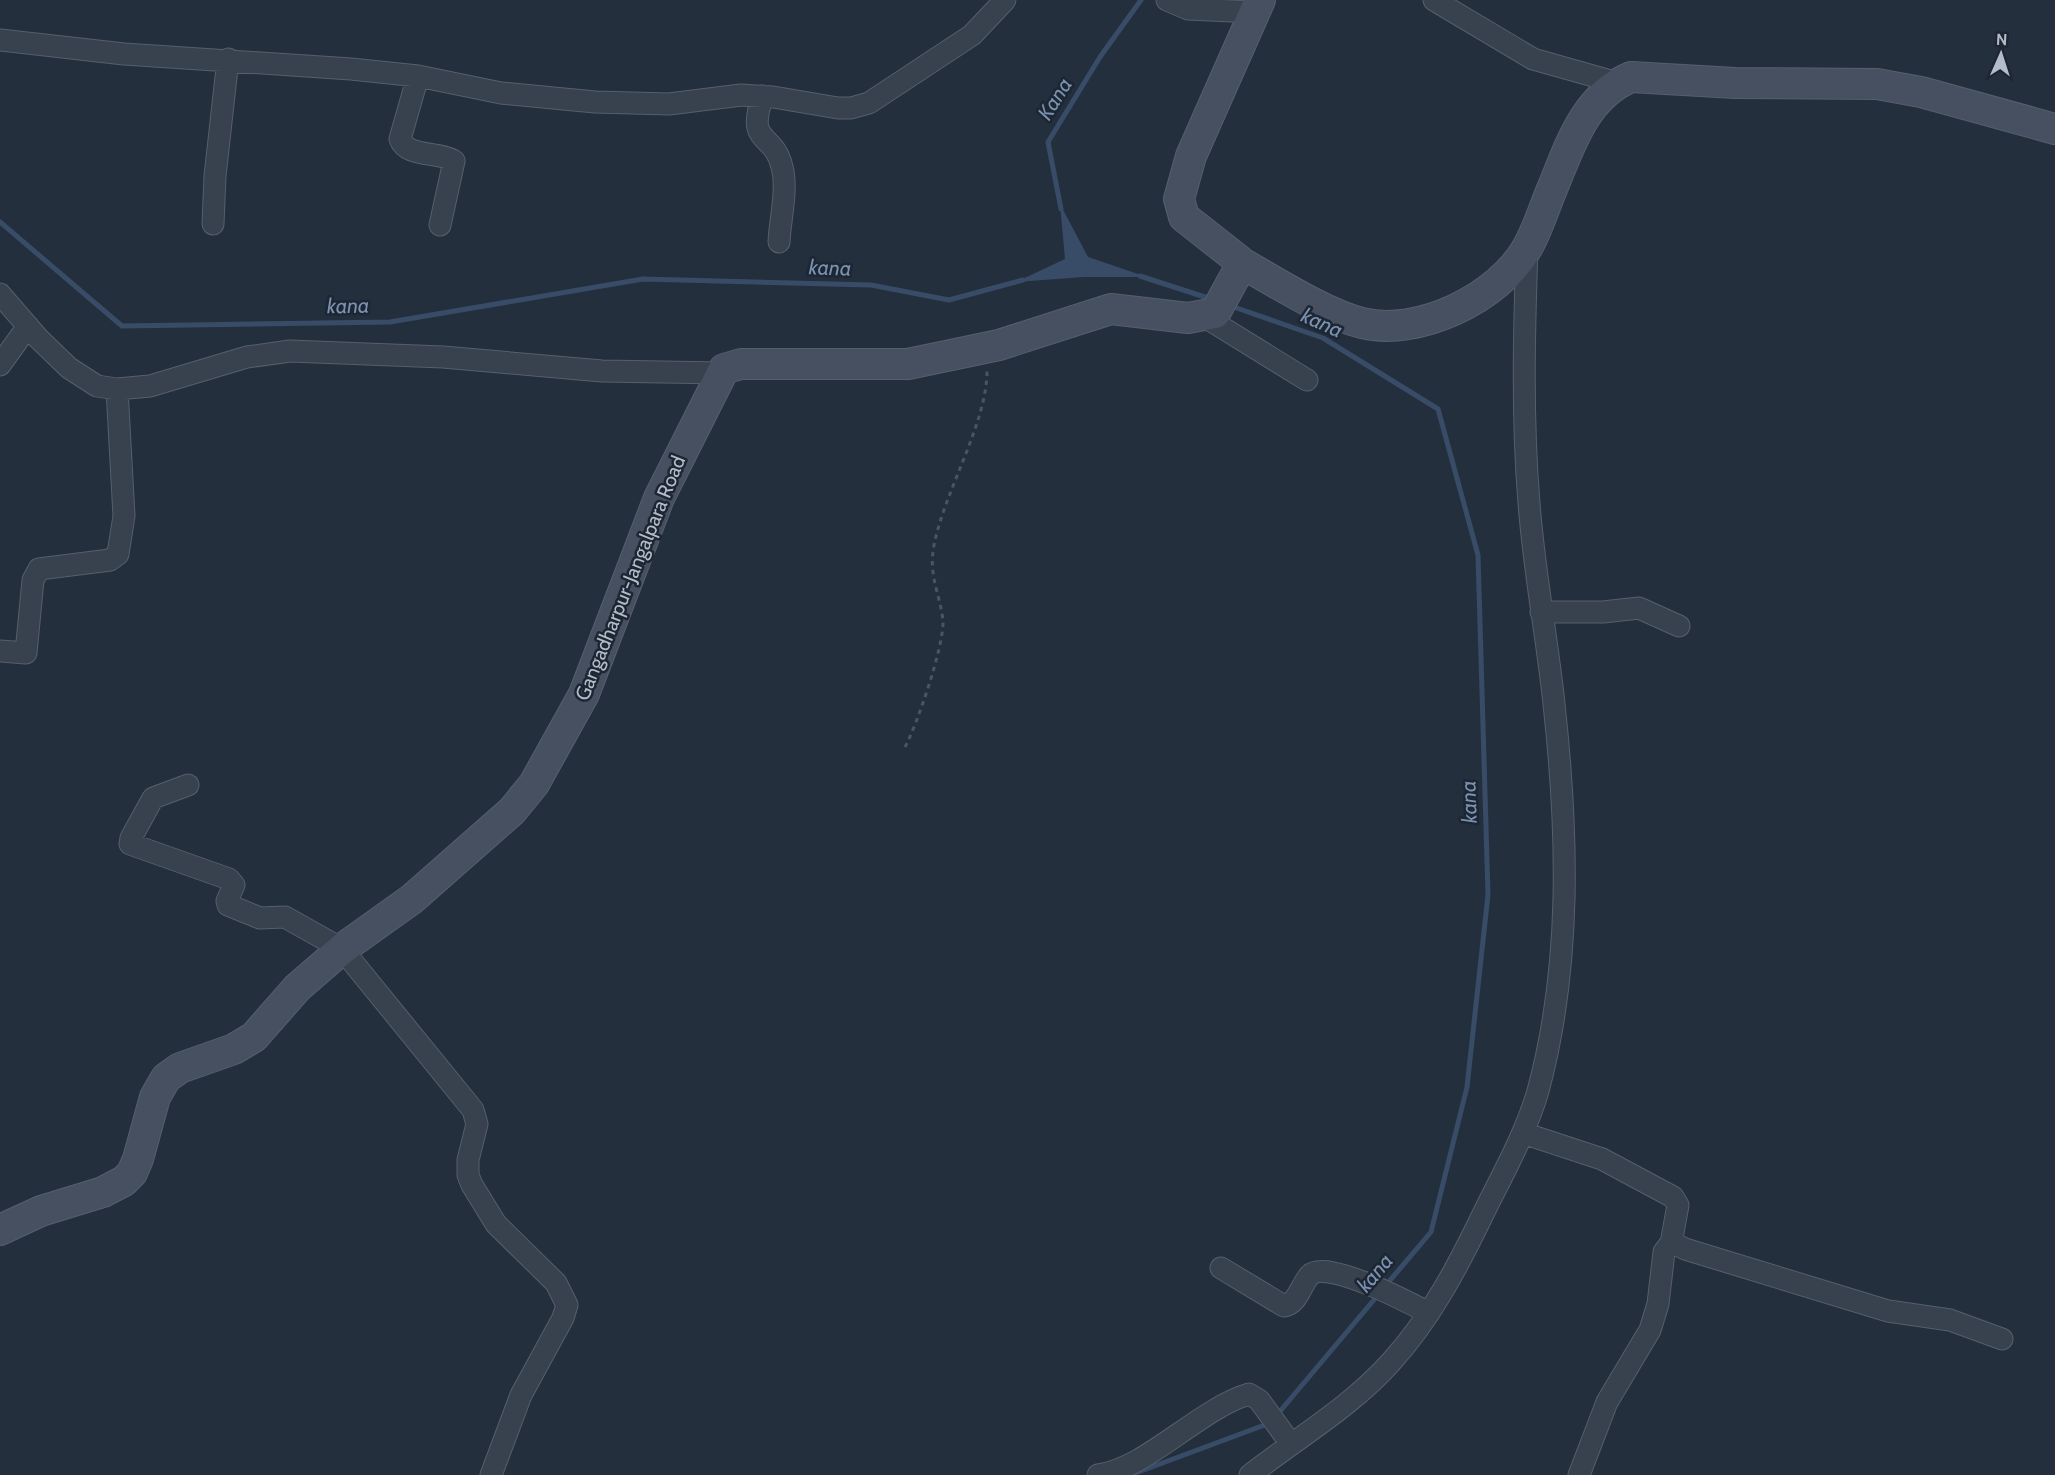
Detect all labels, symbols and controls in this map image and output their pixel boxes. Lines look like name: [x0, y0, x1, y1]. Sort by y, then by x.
north arrow: [1971, 24, 2031, 84]
text: N: [1996, 30, 2008, 49]
water label: Kana: [1032, 73, 1077, 124]
water label: kana: [808, 254, 852, 281]
water label: kana: [327, 293, 369, 318]
water label: kana: [1298, 302, 1347, 343]
street label: Gangadharpur-Jangalpara Road: [570, 452, 690, 704]
water label: kana: [1455, 780, 1482, 824]
water label: kana: [1351, 1248, 1398, 1297]

